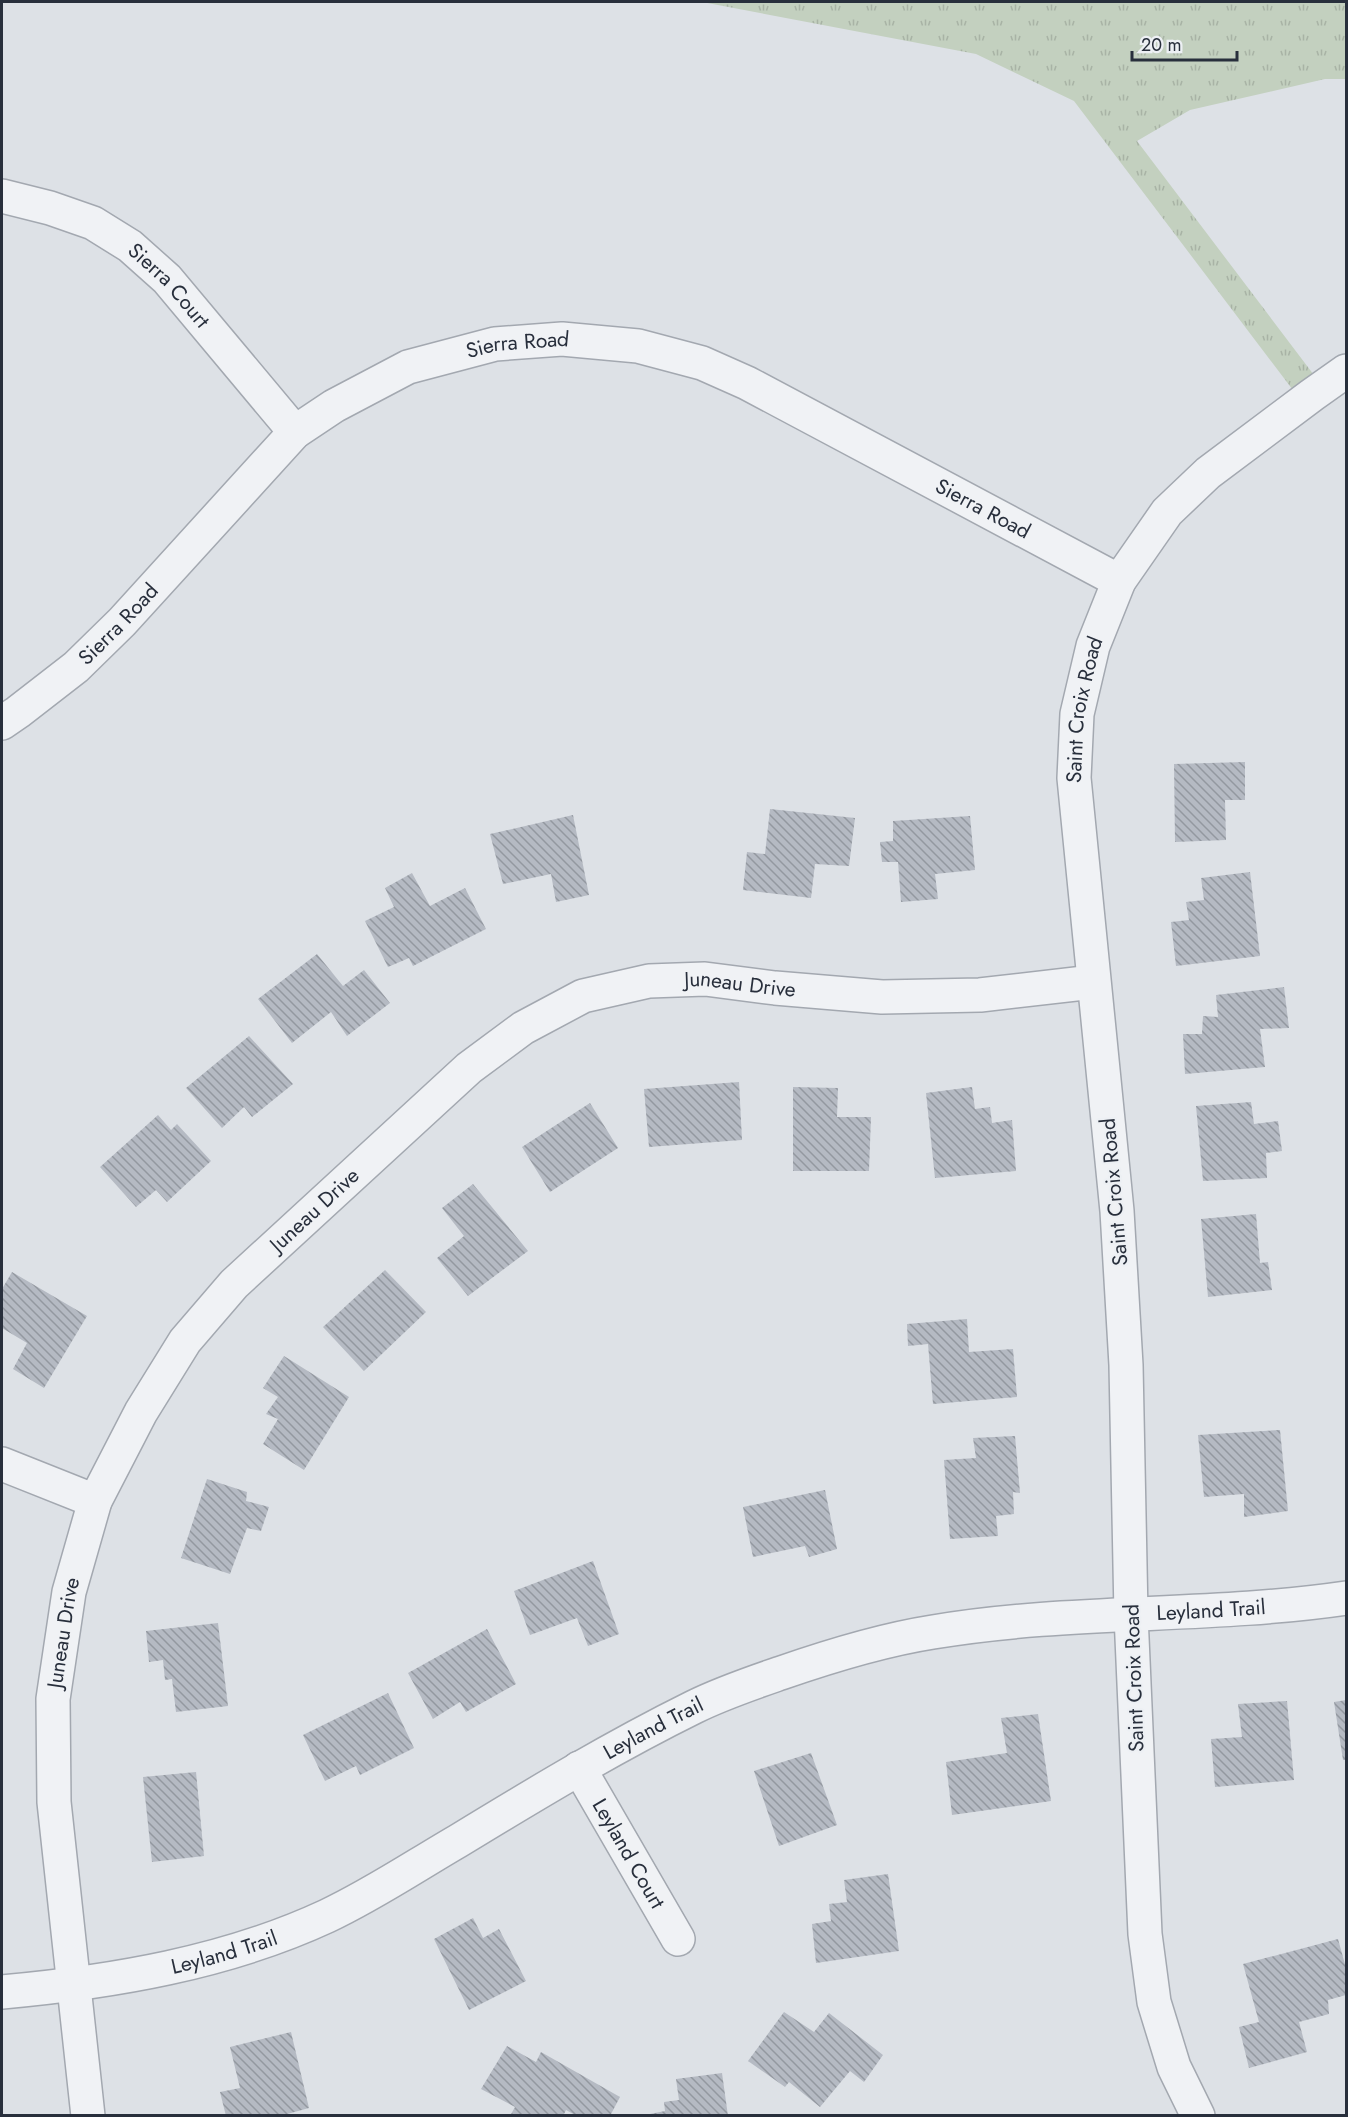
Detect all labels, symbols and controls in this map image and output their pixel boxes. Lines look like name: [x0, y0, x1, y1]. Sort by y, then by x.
scale bar: [1132, 24, 1237, 62]
text: 20 m: [1141, 32, 1181, 58]
street label: Sierra Court: [121, 236, 217, 334]
street label: Sierra Road: [463, 324, 570, 366]
street label: Sierra Road: [930, 471, 1036, 546]
street label: Sierra Road: [71, 577, 165, 672]
street label: Saint Croix Road: [1059, 632, 1110, 784]
street label: Juneau Drive: [681, 964, 797, 1005]
street label: Saint Croix Road: [1093, 1117, 1135, 1267]
street label: Juneau Drive: [261, 1161, 366, 1261]
street label: Juneau Drive: [39, 1573, 88, 1693]
street label: Leyland Trail: [1156, 1592, 1267, 1628]
street label: Saint Croix Road: [1116, 1603, 1152, 1753]
street label: Leyland Trail: [598, 1690, 708, 1767]
street label: Leyland Court: [585, 1793, 672, 1914]
street label: Leyland Trail: [168, 1923, 281, 1982]

